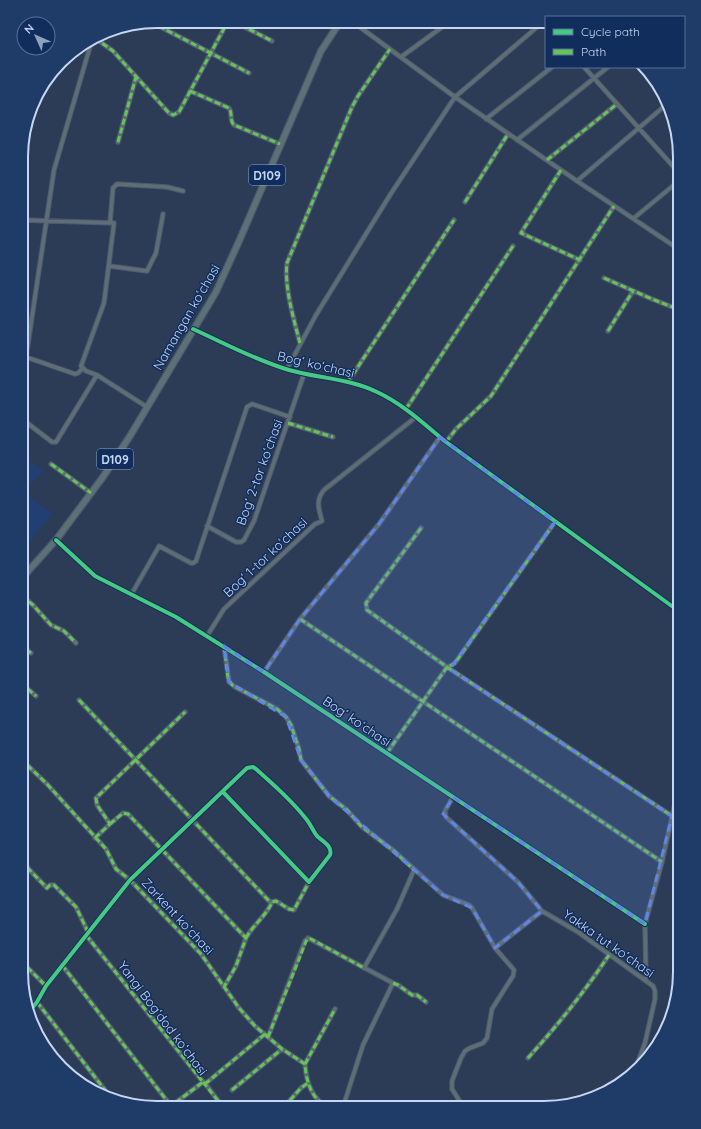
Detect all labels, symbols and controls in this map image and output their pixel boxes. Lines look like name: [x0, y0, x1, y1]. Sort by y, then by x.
north arrow: [16, 16, 56, 56]
legend: [545, 16, 685, 68]
text: N: [21, 21, 37, 37]
text: Cycle path: [581, 24, 640, 39]
text: Path: [581, 44, 606, 59]
road number: D109: [249, 165, 285, 185]
street label: Namangan koʻchasi: [149, 261, 223, 373]
street label: Bogʻ koʻchasi: [276, 347, 356, 381]
street label: Bogʻ 2-tor koʻchasi: [232, 417, 286, 527]
road number: D109: [97, 449, 133, 469]
street label: Bogʻ 1-tor koʻchasi: [220, 514, 310, 600]
street label: Bogʻ koʻchasi: [320, 692, 394, 750]
street label: Zarkent koʻchasi: [138, 874, 218, 958]
street label: Yakka tut koʻchasi: [560, 906, 658, 980]
street label: Yangi Bogʻdod koʻchasi: [115, 958, 211, 1078]

